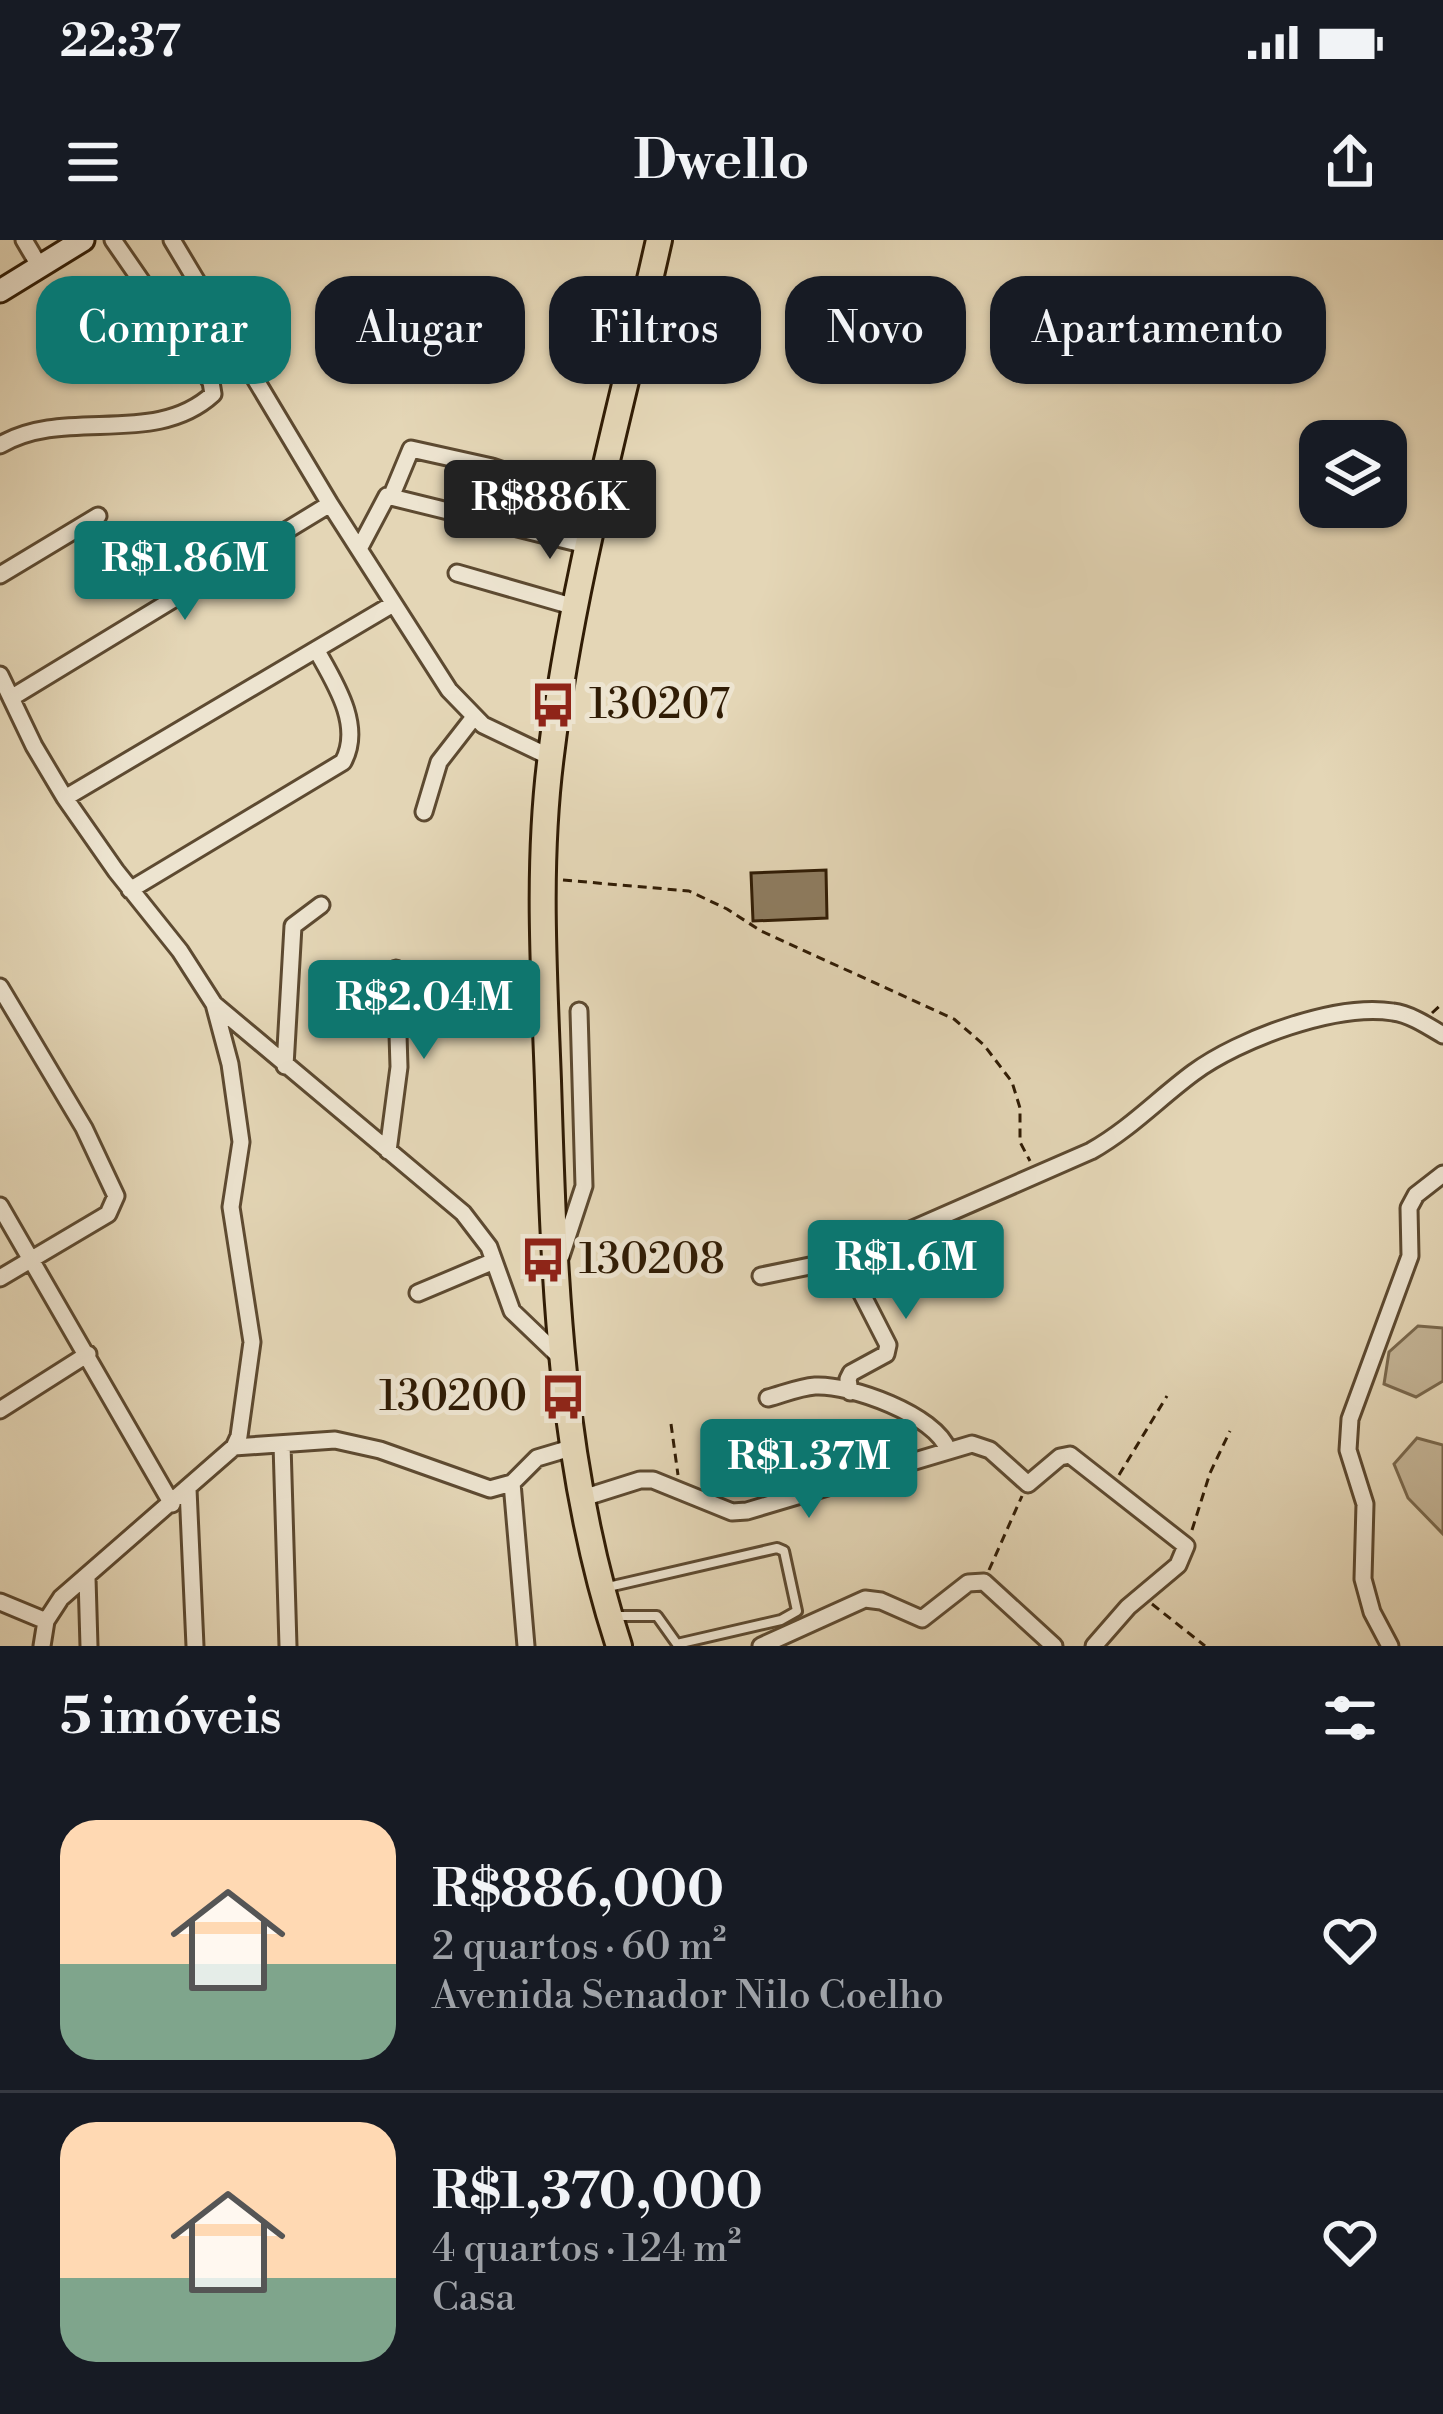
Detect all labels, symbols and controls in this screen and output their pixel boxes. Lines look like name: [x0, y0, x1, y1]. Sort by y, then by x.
text: 22:37: [60, 14, 181, 71]
text: Dwello: [633, 128, 810, 196]
icon: menu: [60, 129, 126, 195]
icon: share: [1317, 129, 1383, 195]
chip: Comprar: [36, 276, 291, 384]
chip: Alugar: [315, 276, 525, 384]
chip: Filtros: [549, 276, 761, 384]
chip: Novo: [785, 276, 966, 384]
chip: Apartamento: [990, 276, 1326, 384]
map controls: [1299, 420, 1407, 528]
button: layers: [1299, 420, 1407, 528]
pin: R$886K: [452, 460, 648, 562]
text: R$886K: [471, 474, 629, 523]
pin: R$1.86M: [74, 521, 296, 623]
text: R$1.86M: [101, 535, 269, 584]
place label: 130207: [589, 679, 730, 732]
bus stop icon: 130207: [528, 680, 578, 730]
pin: R$2.04M: [313, 960, 535, 1062]
text: R$2.04M: [335, 974, 513, 1023]
pin: R$1.6M: [808, 1220, 1004, 1322]
place label: 130208: [579, 1234, 725, 1287]
text: R$1.6M: [835, 1234, 977, 1283]
bus stop icon: 130208: [518, 1235, 568, 1285]
place label: 130200: [379, 1371, 527, 1424]
bus stop icon: 130200: [538, 1372, 588, 1422]
pin: R$1.37M: [698, 1419, 920, 1521]
text: R$1.37M: [727, 1433, 891, 1482]
icon: filters: [1317, 1685, 1383, 1751]
text: 5 imóveis: [60, 1686, 282, 1750]
text: R$886,000: [432, 1859, 724, 1923]
icon: home: [156, 1868, 300, 2012]
icon: heart: [1317, 1907, 1383, 1973]
text: 2 quartos · 60 m²: [432, 1923, 727, 1972]
text: Avenida Senador Nilo Coelho: [432, 1972, 944, 2021]
text: R$1,370,000: [432, 2161, 763, 2225]
icon: home: [156, 2170, 300, 2314]
icon: heart: [1317, 2209, 1383, 2275]
text: 4 quartos · 124 m²: [432, 2225, 741, 2274]
text: Casa: [432, 2274, 515, 2323]

